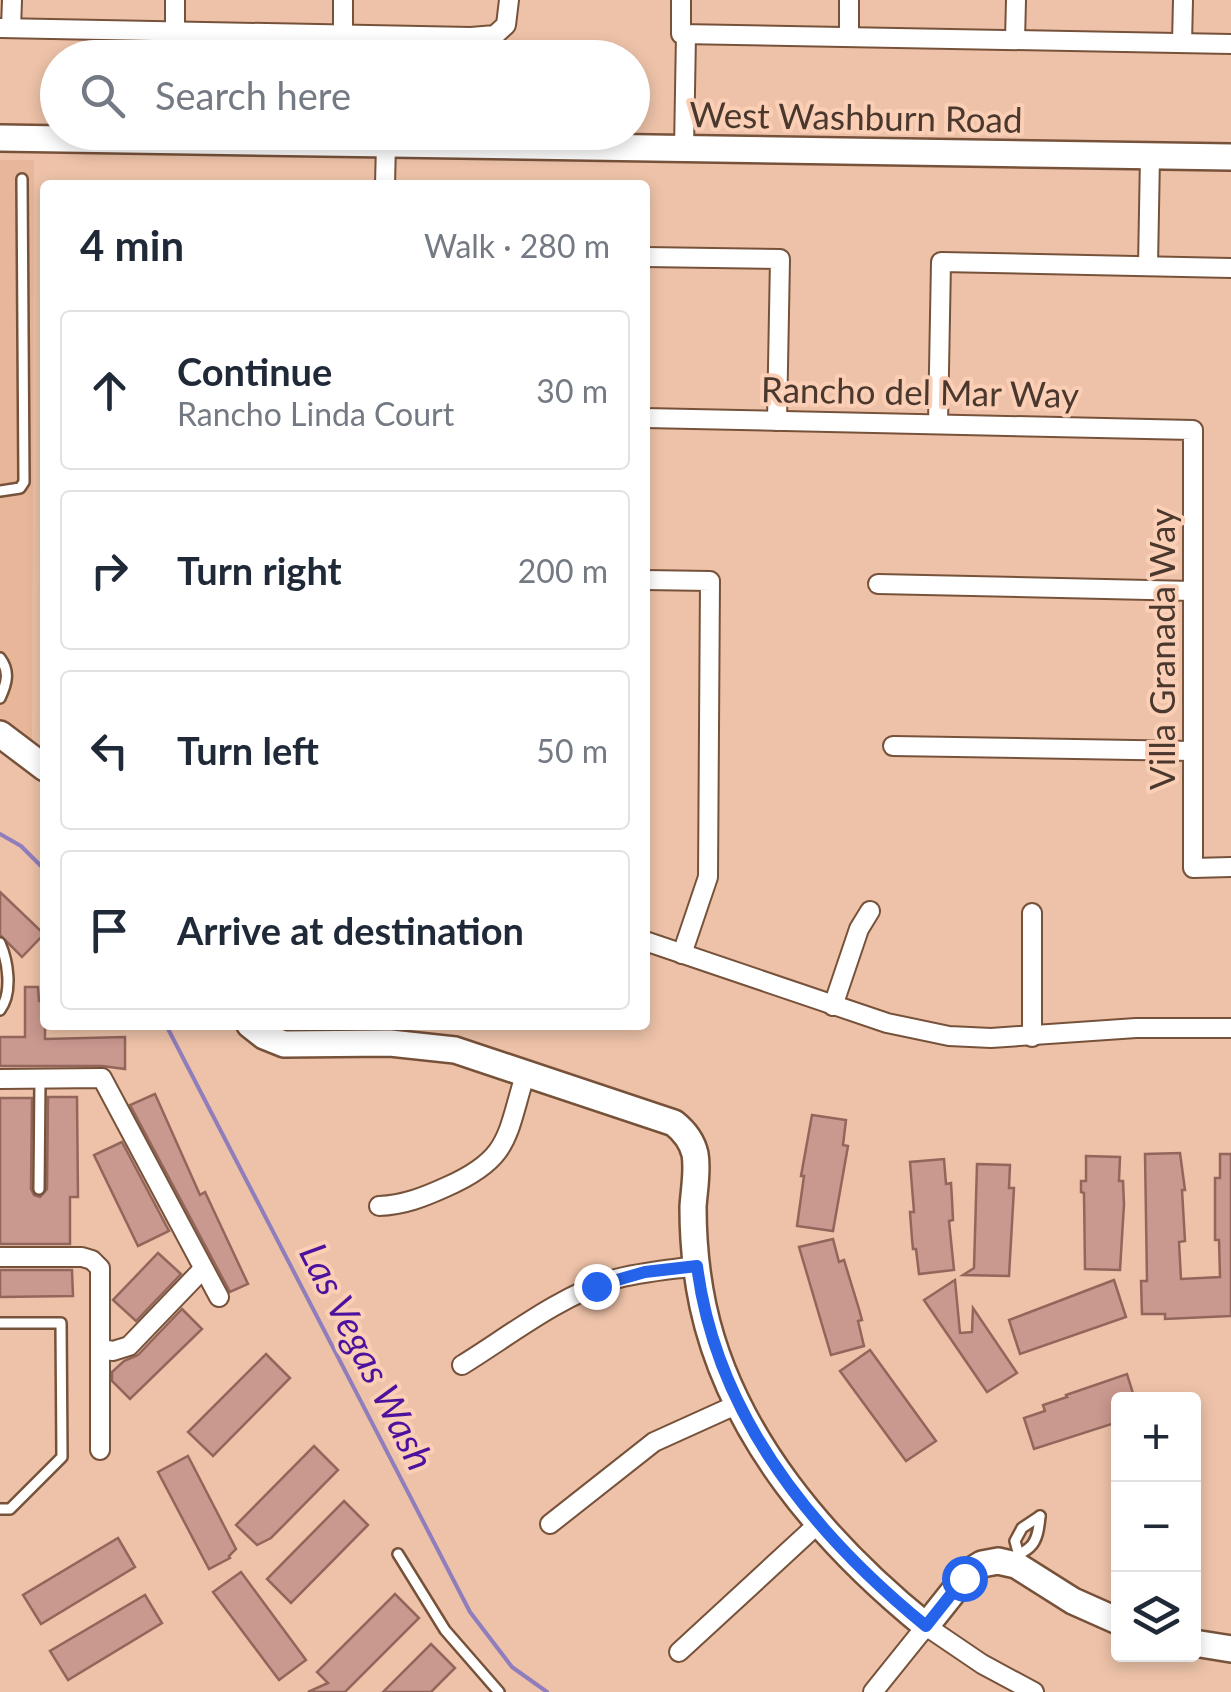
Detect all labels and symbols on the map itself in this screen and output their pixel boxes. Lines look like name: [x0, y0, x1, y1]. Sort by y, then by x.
street label: West Washburn Road: [689, 92, 1023, 140]
street label: Rancho del Mar Way: [761, 367, 1079, 415]
street label: Villa Granada Way: [1140, 508, 1182, 790]
water label: Las Vegas Wash: [291, 1235, 445, 1477]
route end: [574, 1264, 620, 1310]
route start: [942, 1556, 988, 1602]

